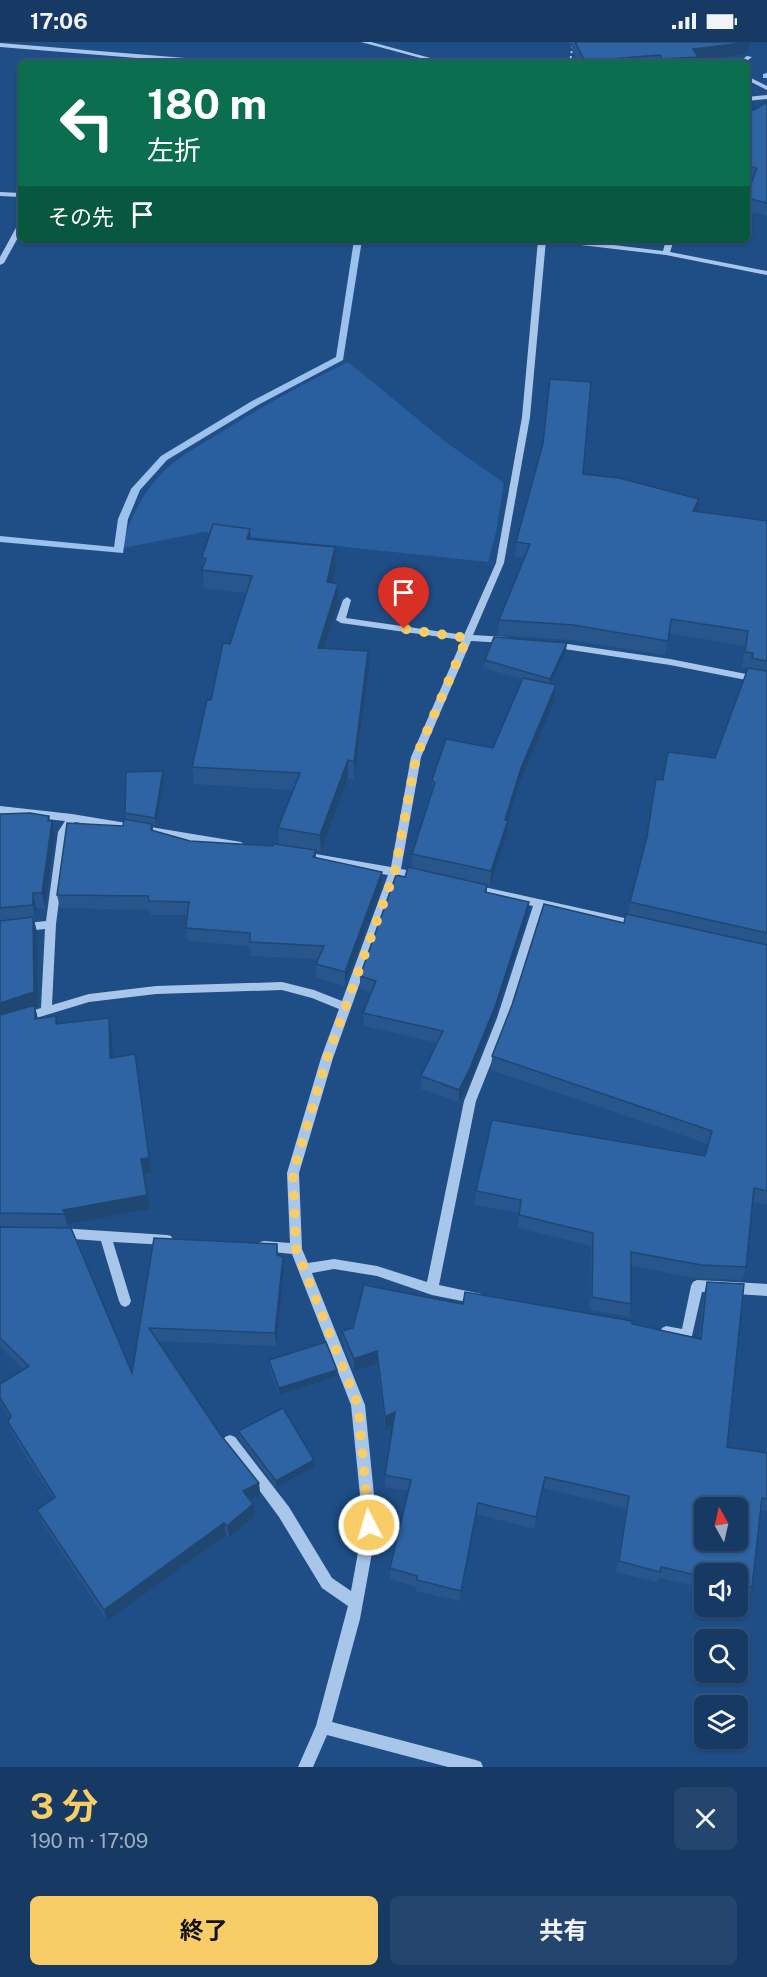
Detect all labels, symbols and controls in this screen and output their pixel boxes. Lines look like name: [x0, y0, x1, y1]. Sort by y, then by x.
text: 17:06: [30, 8, 88, 34]
text: 180 m: [147, 79, 267, 128]
icon: left: [48, 84, 126, 162]
text: 左折: [147, 134, 201, 166]
icon: arrive: [126, 198, 159, 231]
text: その先: [48, 204, 114, 230]
pin: [378, 567, 429, 629]
icon: arrive: [387, 576, 420, 609]
position arrow: [337, 1493, 401, 1557]
north arrow: [694, 1497, 748, 1551]
map controls: [694, 1497, 748, 1749]
button: sound: [694, 1563, 748, 1617]
button: search: [694, 1629, 748, 1683]
button: layers: [694, 1695, 748, 1749]
text: 3 分: [30, 1785, 98, 1827]
button: close: [674, 1787, 737, 1850]
text: 190 m · 17:09: [30, 1829, 148, 1853]
button: 終了: [30, 1896, 378, 1965]
button: 共有: [390, 1896, 737, 1965]

